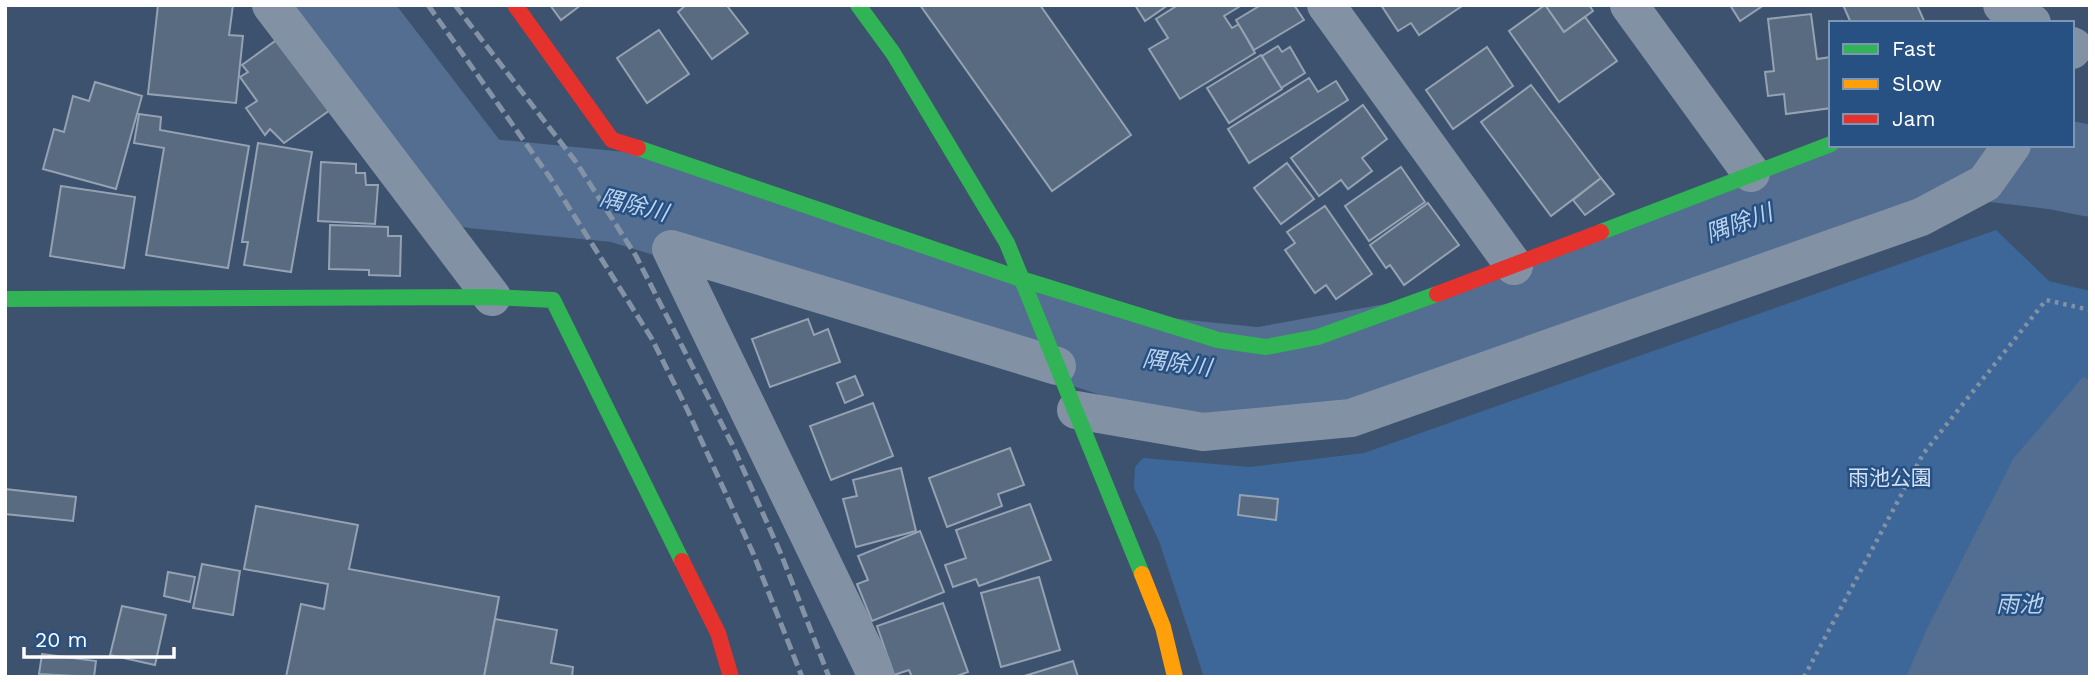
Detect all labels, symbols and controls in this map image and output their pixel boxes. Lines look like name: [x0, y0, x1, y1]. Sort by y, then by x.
legend: [1829, 21, 2074, 147]
text: Fast: [1892, 36, 1936, 61]
text: Slow: [1892, 71, 1942, 96]
text: Jam: [1892, 106, 1935, 131]
water label: 隅除川: [597, 184, 674, 228]
water label: 隅除川: [1702, 198, 1779, 248]
water label: 隅除川: [1141, 345, 1216, 382]
park label: 雨池公園: [1848, 465, 1932, 490]
water label: 雨池: [1996, 591, 2044, 618]
scale bar: [24, 616, 175, 660]
text: 20 m: [35, 627, 87, 652]

